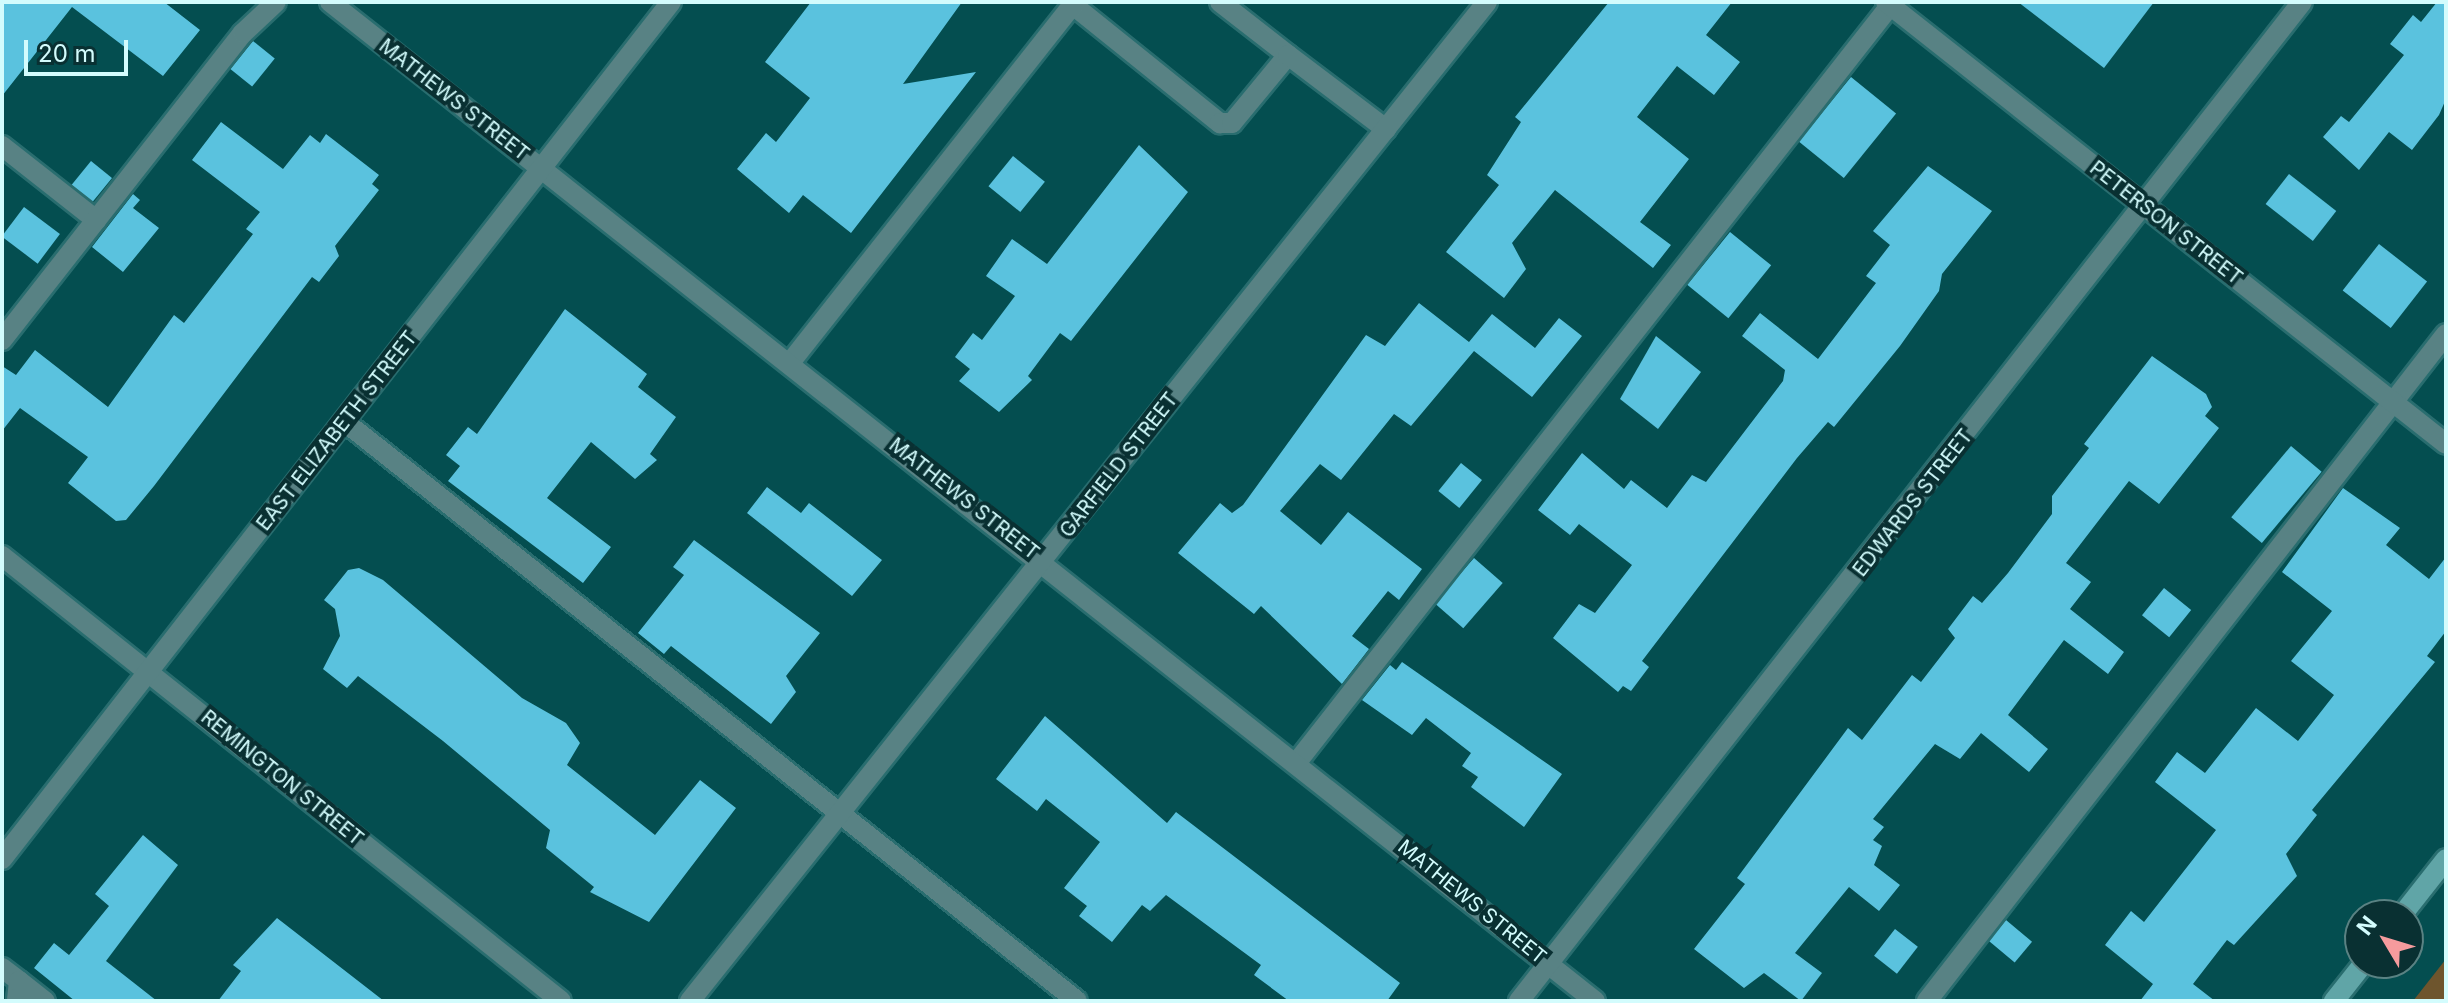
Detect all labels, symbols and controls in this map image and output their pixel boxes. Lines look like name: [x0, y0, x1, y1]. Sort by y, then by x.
scale bar: [28, 24, 132, 74]
street label: MATHEWS STREET: [374, 34, 534, 166]
text: 20 m: [38, 39, 96, 68]
street label: PETERSON STREET: [2085, 156, 2247, 290]
street label: EAST ELIZABETH STREET: [252, 327, 422, 535]
street label: GARFIELD STREET: [1055, 388, 1183, 542]
street label: EDWARDS STREET: [1848, 425, 1978, 581]
street label: MATHEWS STREET: [884, 433, 1044, 565]
street label: REMINGTON STREET: [196, 705, 368, 851]
street label: MATHEWS STREET: [1393, 835, 1551, 969]
north arrow: [2344, 899, 2424, 979]
text: N: [2351, 911, 2382, 940]

